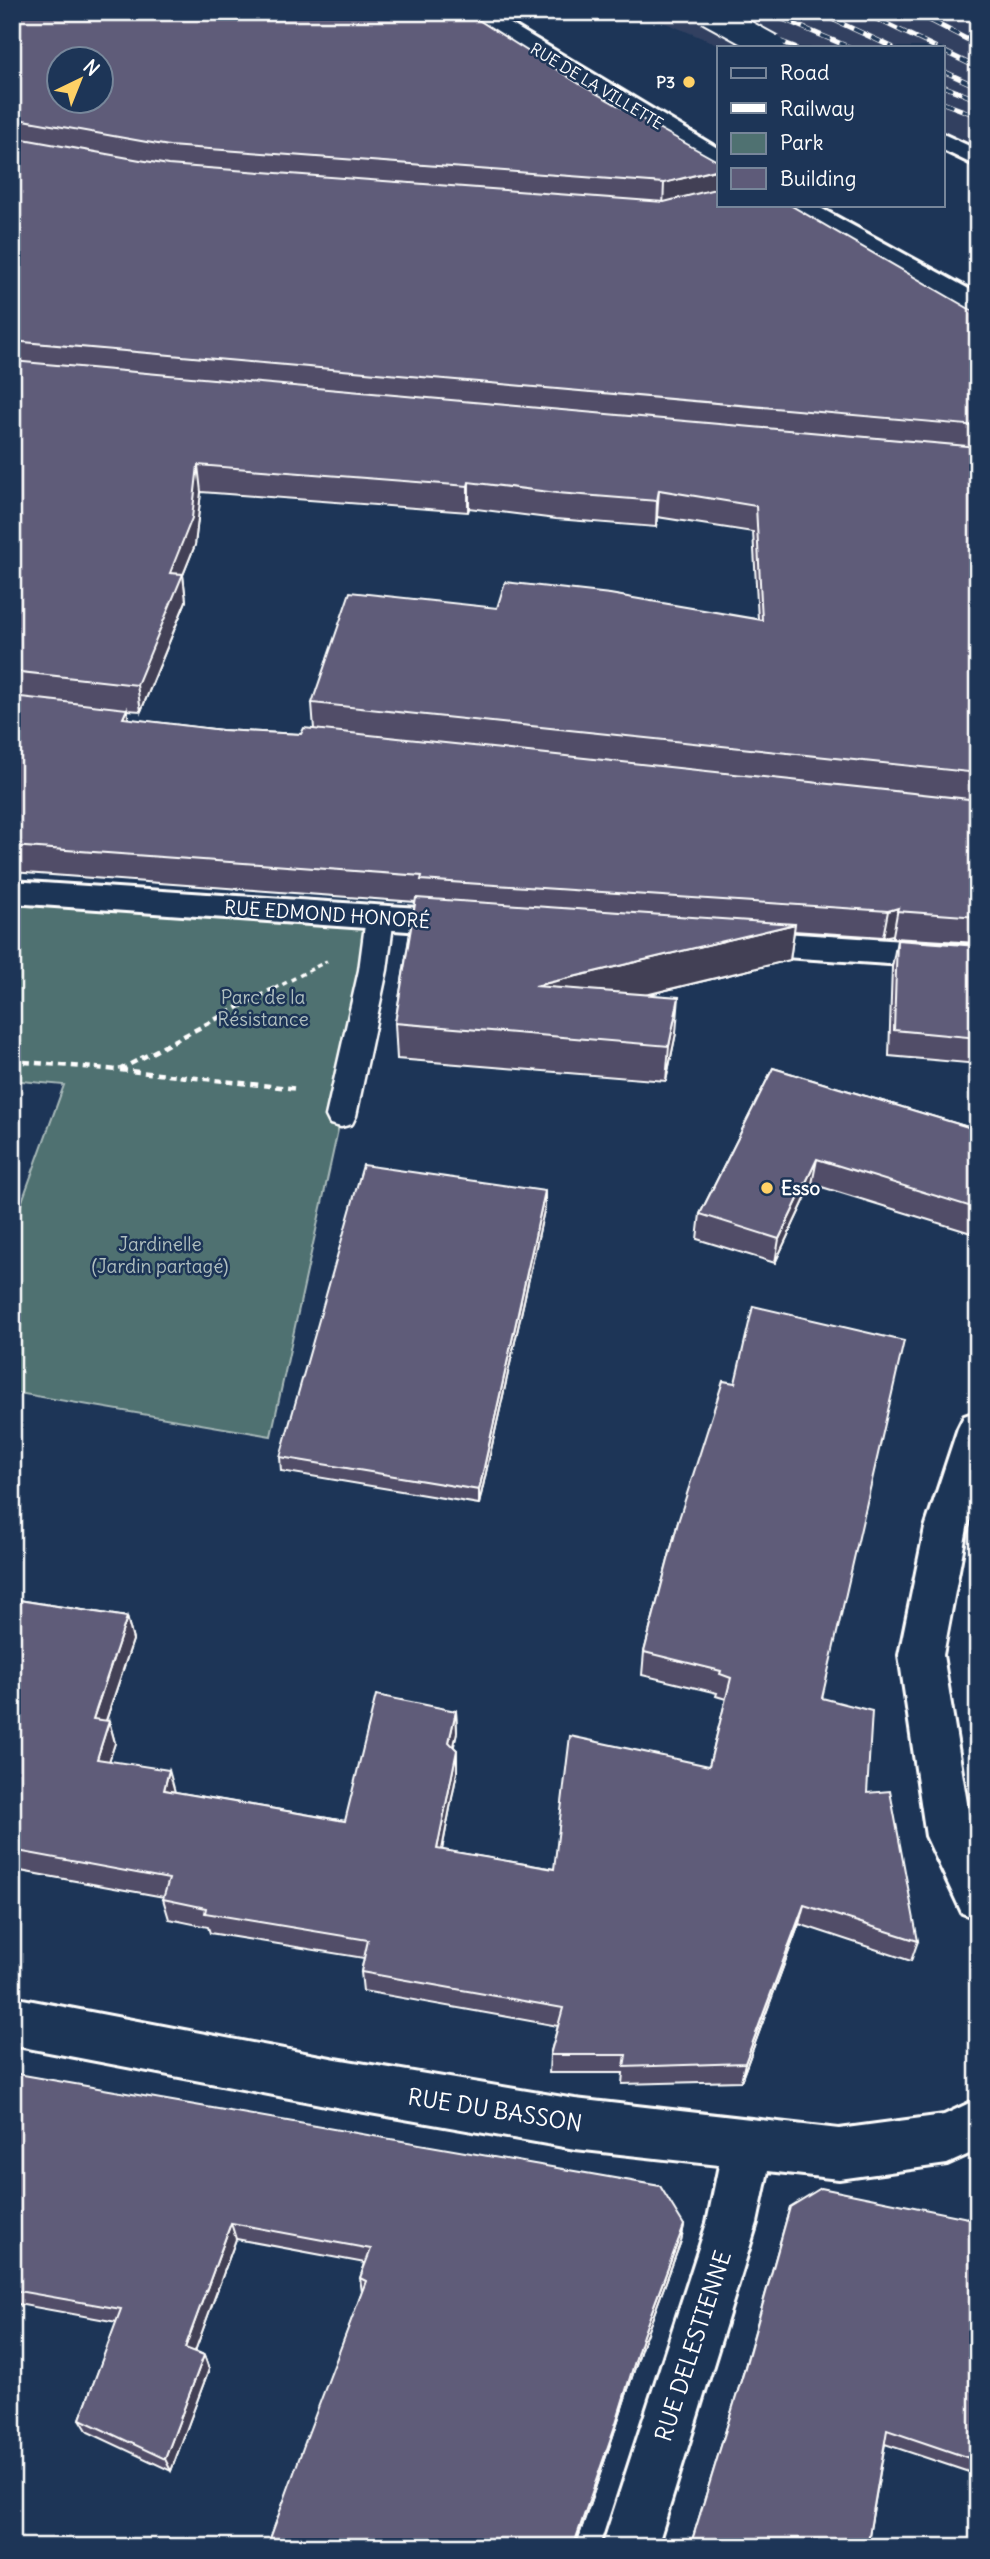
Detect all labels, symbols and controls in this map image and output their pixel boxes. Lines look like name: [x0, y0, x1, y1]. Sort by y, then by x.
street label: RUE DE LA VILLETTE: [527, 38, 667, 134]
north arrow: [46, 46, 116, 116]
legend: [717, 46, 944, 206]
text: N: [79, 54, 105, 81]
text: Road: [780, 59, 829, 86]
place label: P3: [656, 72, 675, 92]
marker: P3: [681, 74, 697, 90]
text: Railway: [780, 95, 855, 122]
text: Park: [780, 129, 823, 156]
text: Building: [780, 165, 856, 192]
street label: RUE EDMOND HONORÉ: [223, 895, 431, 933]
park label: Parc de la Résistance: [217, 985, 309, 1031]
place label: Esso: [781, 1176, 820, 1200]
marker: Esso: [759, 1180, 775, 1196]
park label: Jardinelle (Jardin partagé): [91, 1232, 229, 1278]
street label: RUE DU BASSON: [406, 2081, 584, 2138]
street label: RUE DELESTIENNE: [648, 2247, 737, 2445]

